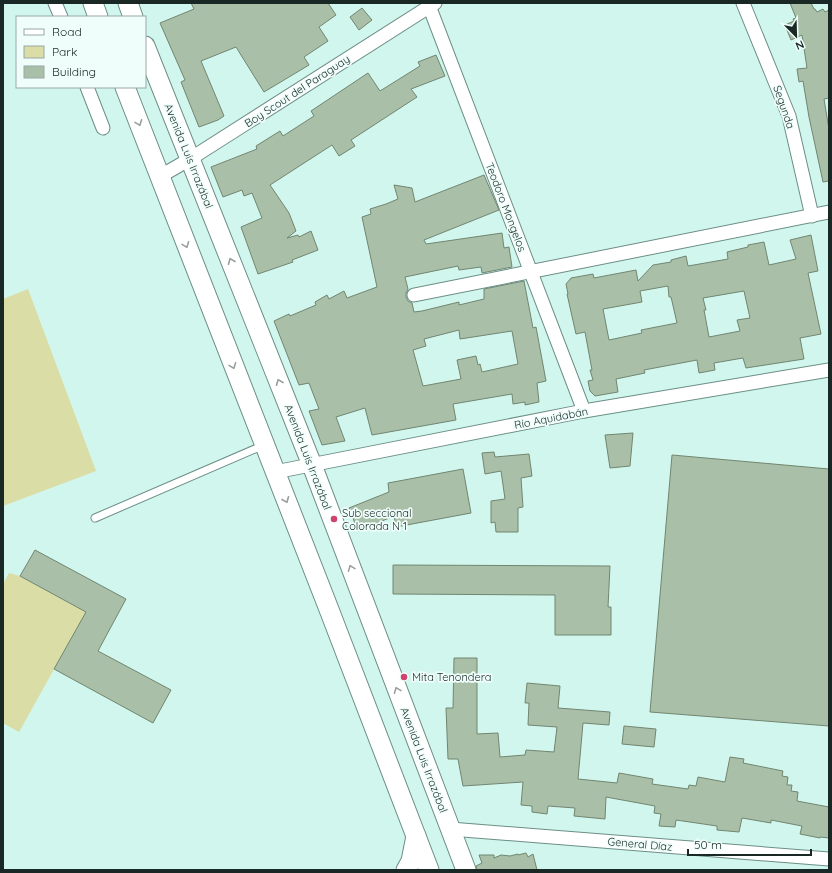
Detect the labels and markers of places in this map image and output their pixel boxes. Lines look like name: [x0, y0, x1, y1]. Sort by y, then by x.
place label: Sub seccional Colorada N 1: [342, 506, 411, 533]
marker: Sub seccional Colorada N 1: [329, 514, 339, 524]
place label: Mita Tenondera: [412, 670, 491, 684]
marker: Mita Tenondera: [399, 672, 409, 682]

